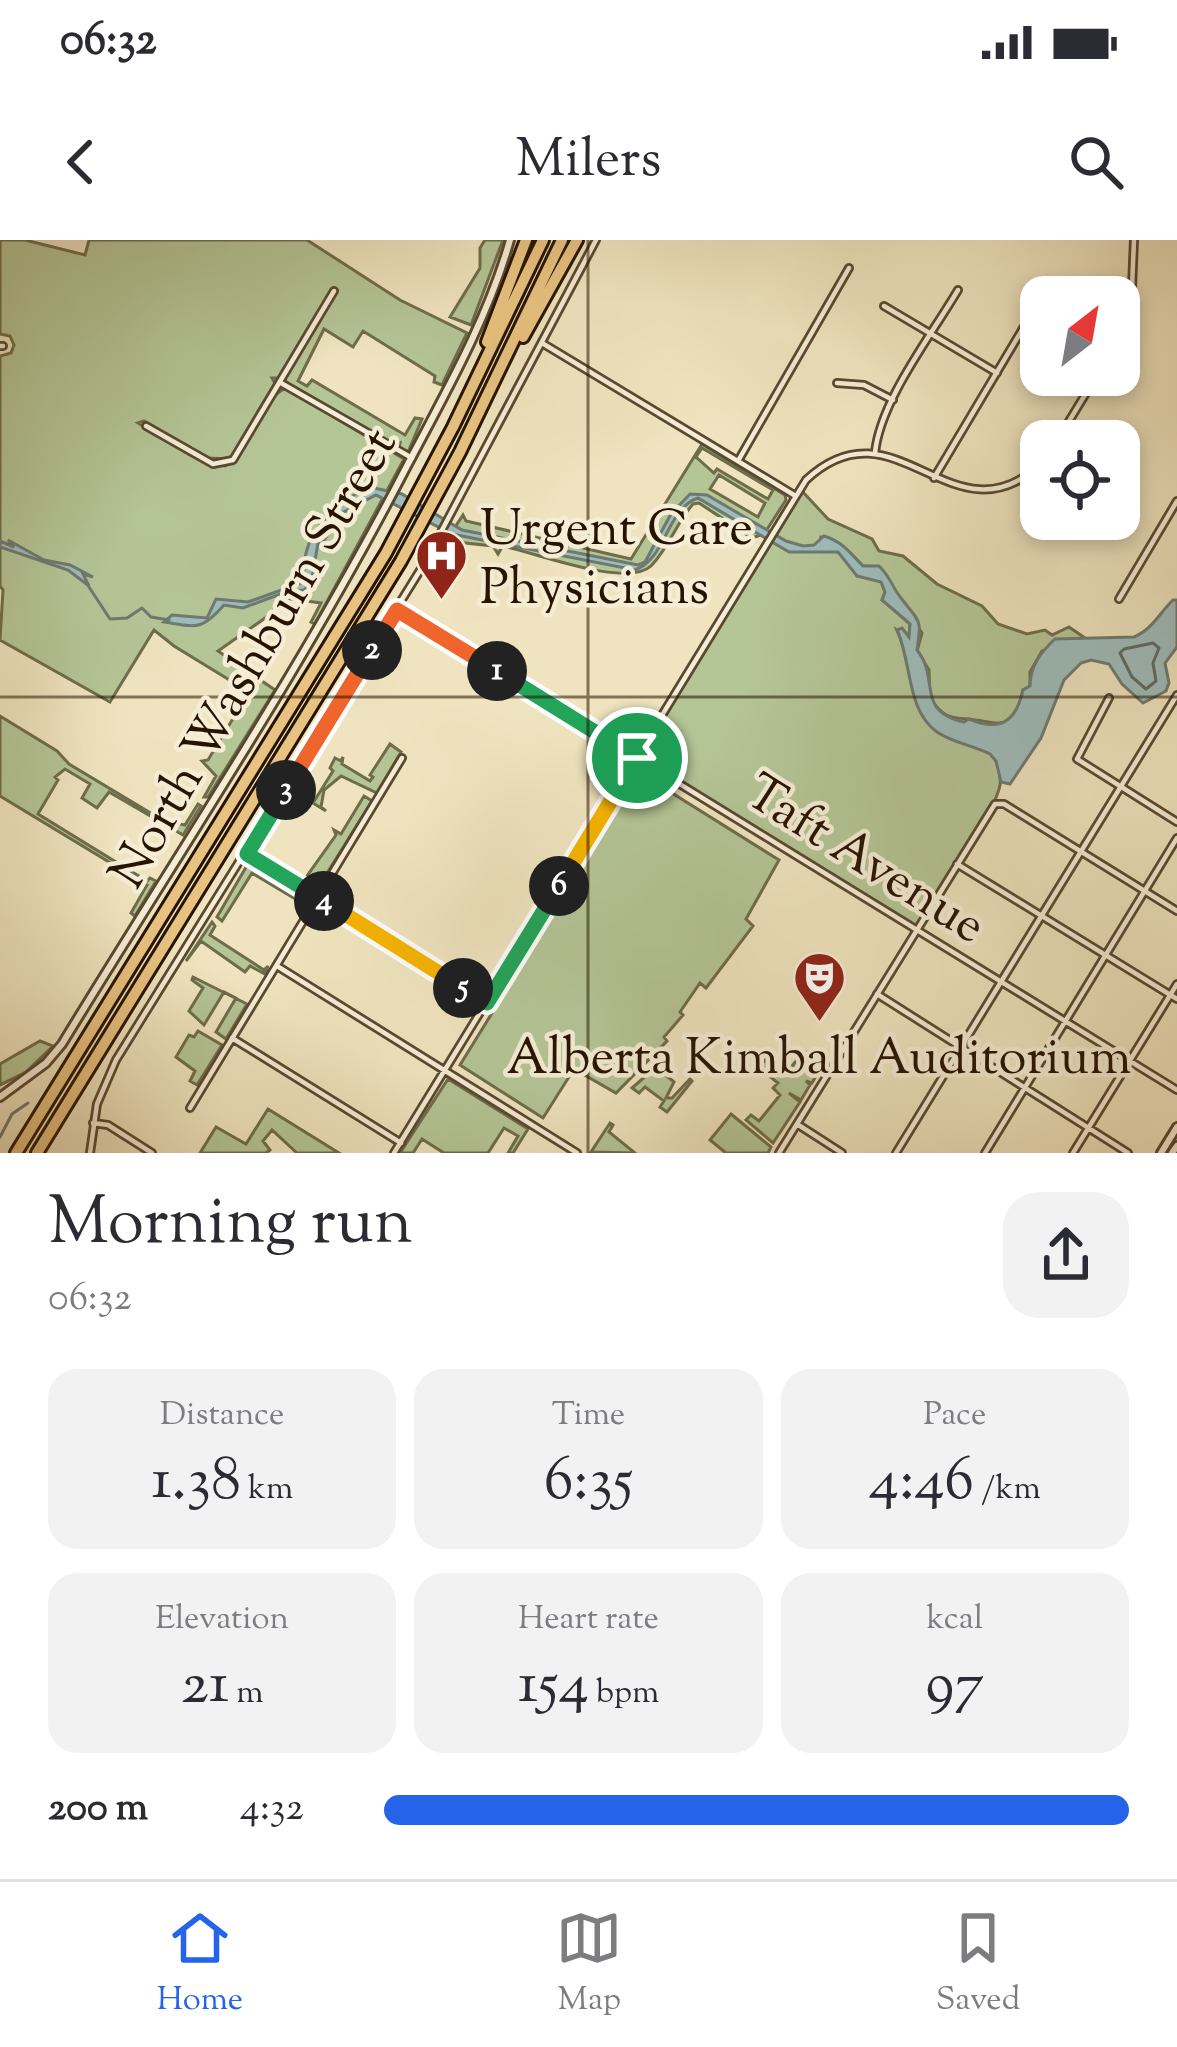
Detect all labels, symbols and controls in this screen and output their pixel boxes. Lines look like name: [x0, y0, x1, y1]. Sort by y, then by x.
text: 06:32: [60, 10, 157, 75]
text: Milers: [515, 123, 662, 201]
icon: back: [48, 129, 114, 195]
icon: search: [1063, 129, 1129, 195]
north arrow: [1020, 276, 1140, 396]
map controls: [1020, 276, 1140, 540]
street label: North Washburn Street: [94, 416, 418, 904]
button: locate: [1020, 420, 1140, 540]
place label: Urgent Care Physicians: [480, 495, 753, 627]
hospital icon: Urgent Care Physicians: [413, 527, 469, 601]
pin: 2: [342, 620, 402, 680]
text: 2: [364, 626, 380, 674]
pin: 1: [467, 641, 527, 701]
text: 1: [491, 647, 503, 695]
pin: [586, 707, 688, 809]
icon: arrive: [604, 725, 670, 791]
street label: Taft Avenue: [730, 759, 998, 964]
pin: 3: [256, 760, 316, 820]
text: 3: [279, 766, 293, 814]
pin: 6: [529, 856, 589, 916]
text: 6: [551, 862, 567, 910]
pin: 4: [294, 871, 354, 931]
text: 4: [316, 877, 332, 925]
theatre icon: Alberta Kimball Auditorium: [791, 949, 847, 1023]
pin: 5: [433, 958, 493, 1018]
text: 5: [457, 964, 469, 1012]
place label: Alberta Kimball Auditorium: [507, 1024, 1131, 1097]
text: Morning run: [48, 1179, 413, 1274]
button: share: [1003, 1192, 1129, 1318]
text: 06:32: [48, 1272, 132, 1328]
text: Distance: [160, 1392, 284, 1440]
text: Time: [552, 1392, 625, 1440]
text: Pace: [923, 1392, 986, 1440]
text: 1.38: [151, 1440, 241, 1527]
text: 6:35: [544, 1440, 633, 1527]
text: 4:46: [869, 1440, 974, 1527]
text: km: [241, 1466, 293, 1514]
text: /km: [974, 1466, 1041, 1514]
text: Elevation: [155, 1596, 289, 1644]
text: Heart rate: [518, 1596, 659, 1644]
text: kcal: [926, 1596, 983, 1644]
text: 21: [181, 1644, 229, 1731]
text: 154: [518, 1644, 589, 1731]
text: 97: [925, 1644, 984, 1731]
text: m: [229, 1670, 264, 1718]
text: bpm: [589, 1670, 659, 1718]
text: 200 m: [48, 1782, 148, 1838]
text: 4:32: [240, 1782, 304, 1838]
tab: Home: [157, 1905, 243, 2025]
tab: Map: [556, 1905, 622, 2025]
tab: Saved: [936, 1905, 1020, 2025]

